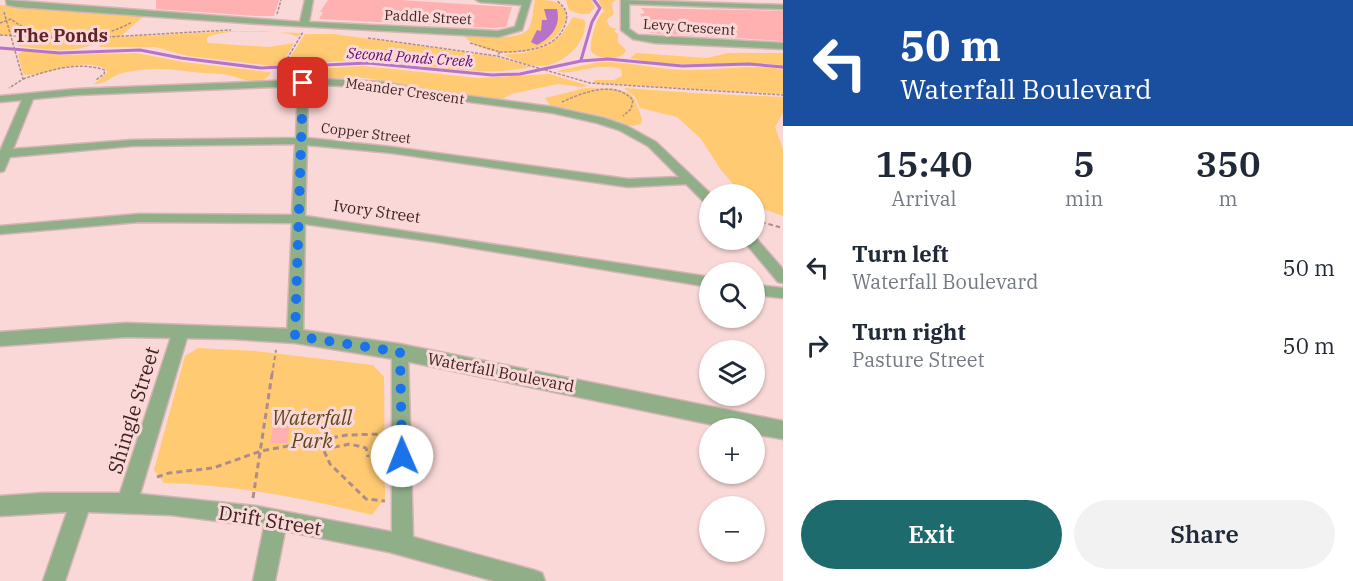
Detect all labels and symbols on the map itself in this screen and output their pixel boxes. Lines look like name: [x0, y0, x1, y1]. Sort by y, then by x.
street label: Paddle Street: [384, 6, 472, 28]
street label: Levy Crescent: [642, 15, 736, 39]
district label: The Ponds: [14, 24, 108, 47]
water label: Second Ponds Creek: [345, 43, 474, 71]
pin: [277, 57, 328, 108]
street label: Meander Crescent: [344, 74, 466, 108]
street label: Copper Street: [320, 119, 412, 147]
street label: Ivory Street: [332, 195, 422, 227]
street label: Shingle Street: [101, 343, 165, 477]
street label: Waterfall Boulevard: [426, 348, 576, 396]
park label: Waterfall Park: [272, 404, 353, 454]
position arrow: [370, 424, 434, 488]
street label: Drift Street: [217, 499, 323, 541]

